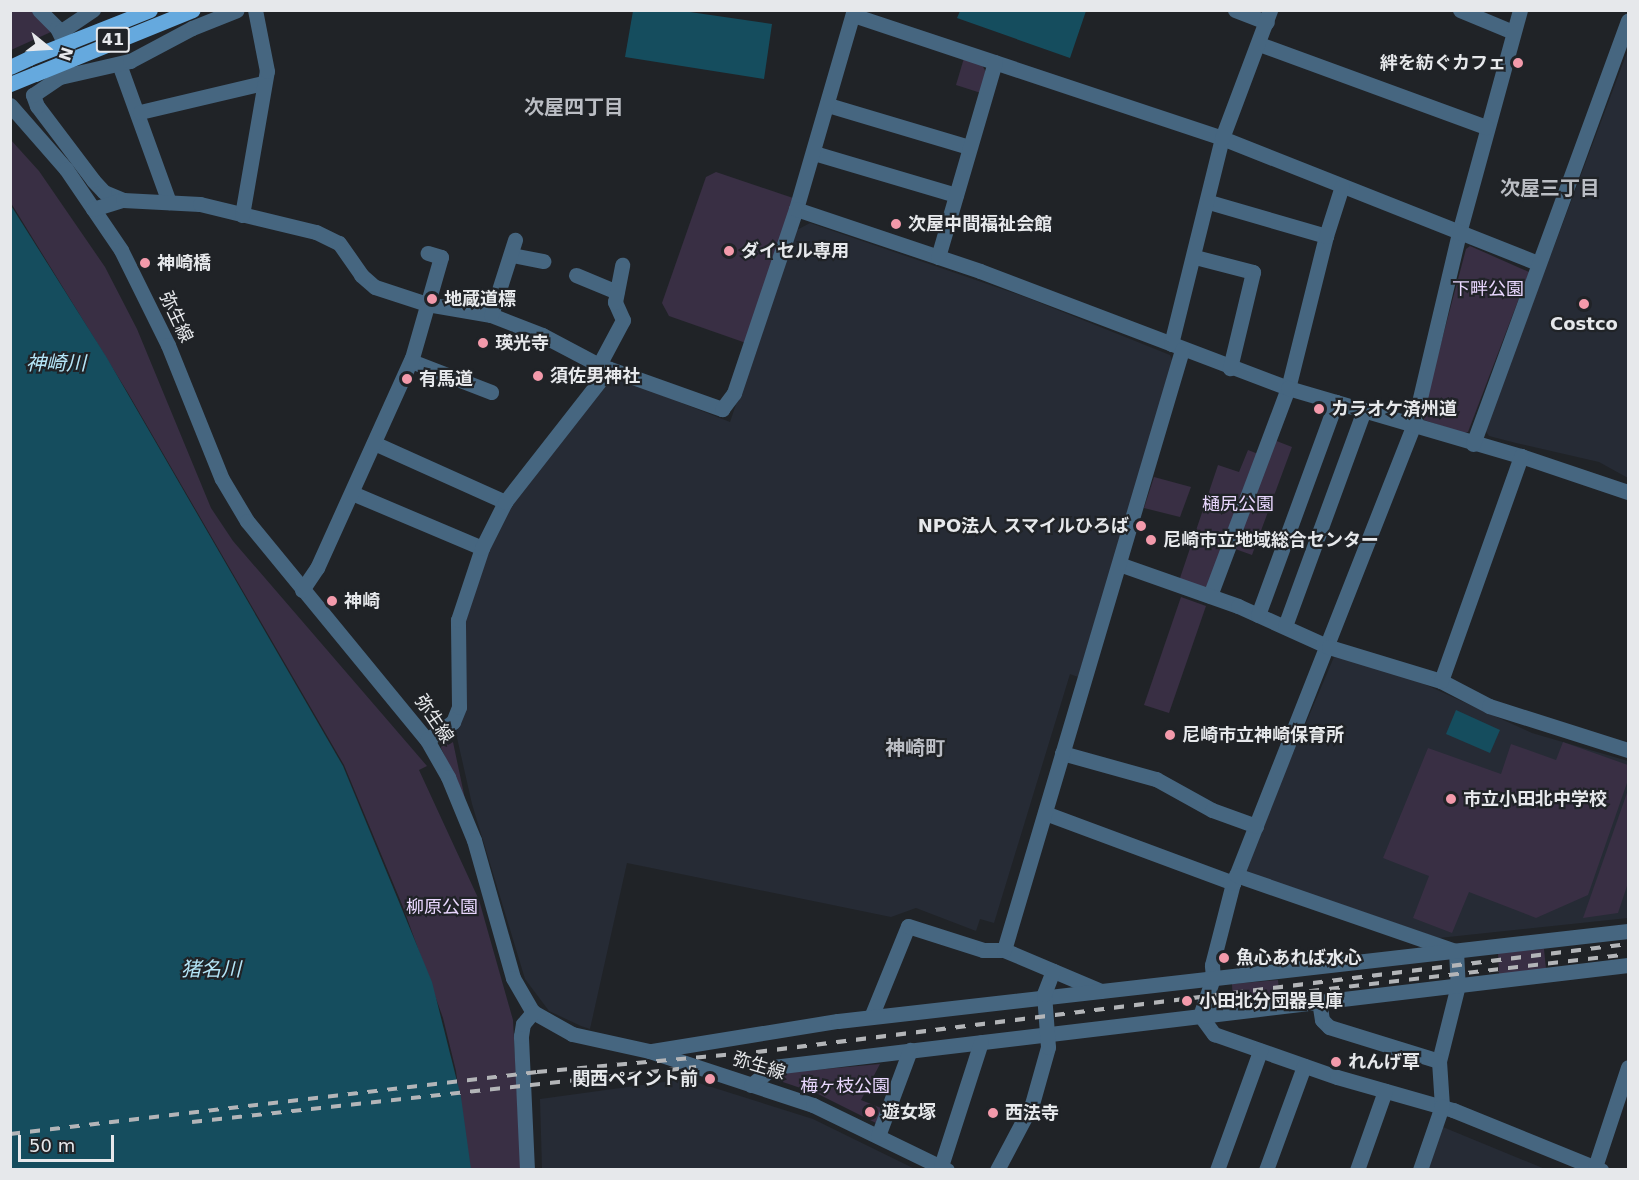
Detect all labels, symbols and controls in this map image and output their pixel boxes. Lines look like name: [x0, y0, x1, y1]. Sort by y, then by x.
north arrow: [18, 18, 78, 78]
road number: 41: [95, 27, 131, 53]
text: N: [54, 44, 77, 63]
place label: 絆を紡ぐカフェ: [1380, 52, 1506, 74]
marker: 絆を紡ぐカフェ: [1511, 56, 1525, 70]
district label: 次屋四丁目: [524, 95, 624, 119]
district label: 次屋三丁目: [1500, 176, 1600, 200]
place label: 次屋中間福祉会館: [908, 213, 1052, 235]
marker: 次屋中間福祉会館: [889, 217, 903, 231]
place label: ダイセル専用: [741, 240, 849, 262]
marker: ダイセル専用: [722, 244, 736, 258]
place label: 神崎橋: [157, 252, 211, 274]
marker: 神崎橋: [138, 256, 152, 270]
park label: 下畔公園: [1452, 278, 1524, 300]
street label: 弥生線: [155, 288, 197, 346]
place label: 地蔵道標: [444, 288, 516, 310]
marker: 地蔵道標: [425, 292, 439, 306]
marker: Costco: [1577, 297, 1591, 311]
place label: Costco: [1550, 313, 1618, 335]
place label: 瑛光寺: [495, 332, 549, 354]
marker: 瑛光寺: [476, 336, 490, 350]
water label: 神崎川: [26, 351, 86, 375]
place label: 須佐男神社: [550, 365, 640, 387]
place label: 有馬道: [419, 368, 473, 390]
marker: 須佐男神社: [531, 369, 545, 383]
marker: 有馬道: [400, 372, 414, 386]
place label: カラオケ済州道: [1331, 398, 1457, 420]
marker: カラオケ済州道: [1312, 402, 1326, 416]
park label: 樋尻公園: [1202, 493, 1274, 515]
place label: NPO法人 スマイルひろば: [917, 515, 1129, 537]
marker: NPO法人 スマイルひろば: [1134, 519, 1148, 533]
place label: 尼崎市立地域総合センター: [1163, 529, 1379, 551]
marker: 尼崎市立地域総合センター: [1144, 533, 1158, 547]
place label: 神崎: [344, 590, 380, 612]
marker: 神崎: [325, 594, 339, 608]
street label: 弥生線: [410, 691, 458, 747]
place label: 尼崎市立神崎保育所: [1182, 724, 1344, 746]
marker: 尼崎市立神崎保育所: [1163, 728, 1177, 742]
district label: 神崎町: [885, 736, 945, 760]
place label: 市立小田北中学校: [1463, 788, 1607, 810]
marker: 市立小田北中学校: [1444, 792, 1458, 806]
park label: 柳原公園: [406, 896, 478, 918]
place label: 魚心あれば水心: [1236, 947, 1362, 969]
marker: 魚心あれば水心: [1217, 951, 1231, 965]
water label: 猪名川: [181, 957, 241, 981]
place label: 小田北分団器具庫: [1199, 990, 1343, 1012]
marker: 小田北分団器具庫: [1180, 994, 1194, 1008]
street label: 弥生線: [730, 1048, 788, 1084]
place label: れんげ草: [1348, 1051, 1420, 1073]
marker: れんげ草: [1329, 1055, 1343, 1069]
place label: 関西ペイント前: [572, 1068, 698, 1090]
marker: 関西ペイント前: [703, 1072, 717, 1086]
park label: 梅ヶ枝公園: [800, 1075, 890, 1097]
place label: 遊女塚: [882, 1101, 936, 1123]
place label: 西法寺: [1005, 1102, 1059, 1124]
marker: 遊女塚: [863, 1105, 877, 1119]
marker: 西法寺: [986, 1106, 1000, 1120]
scale bar: [21, 1123, 117, 1161]
text: 50 m: [29, 1135, 75, 1156]

